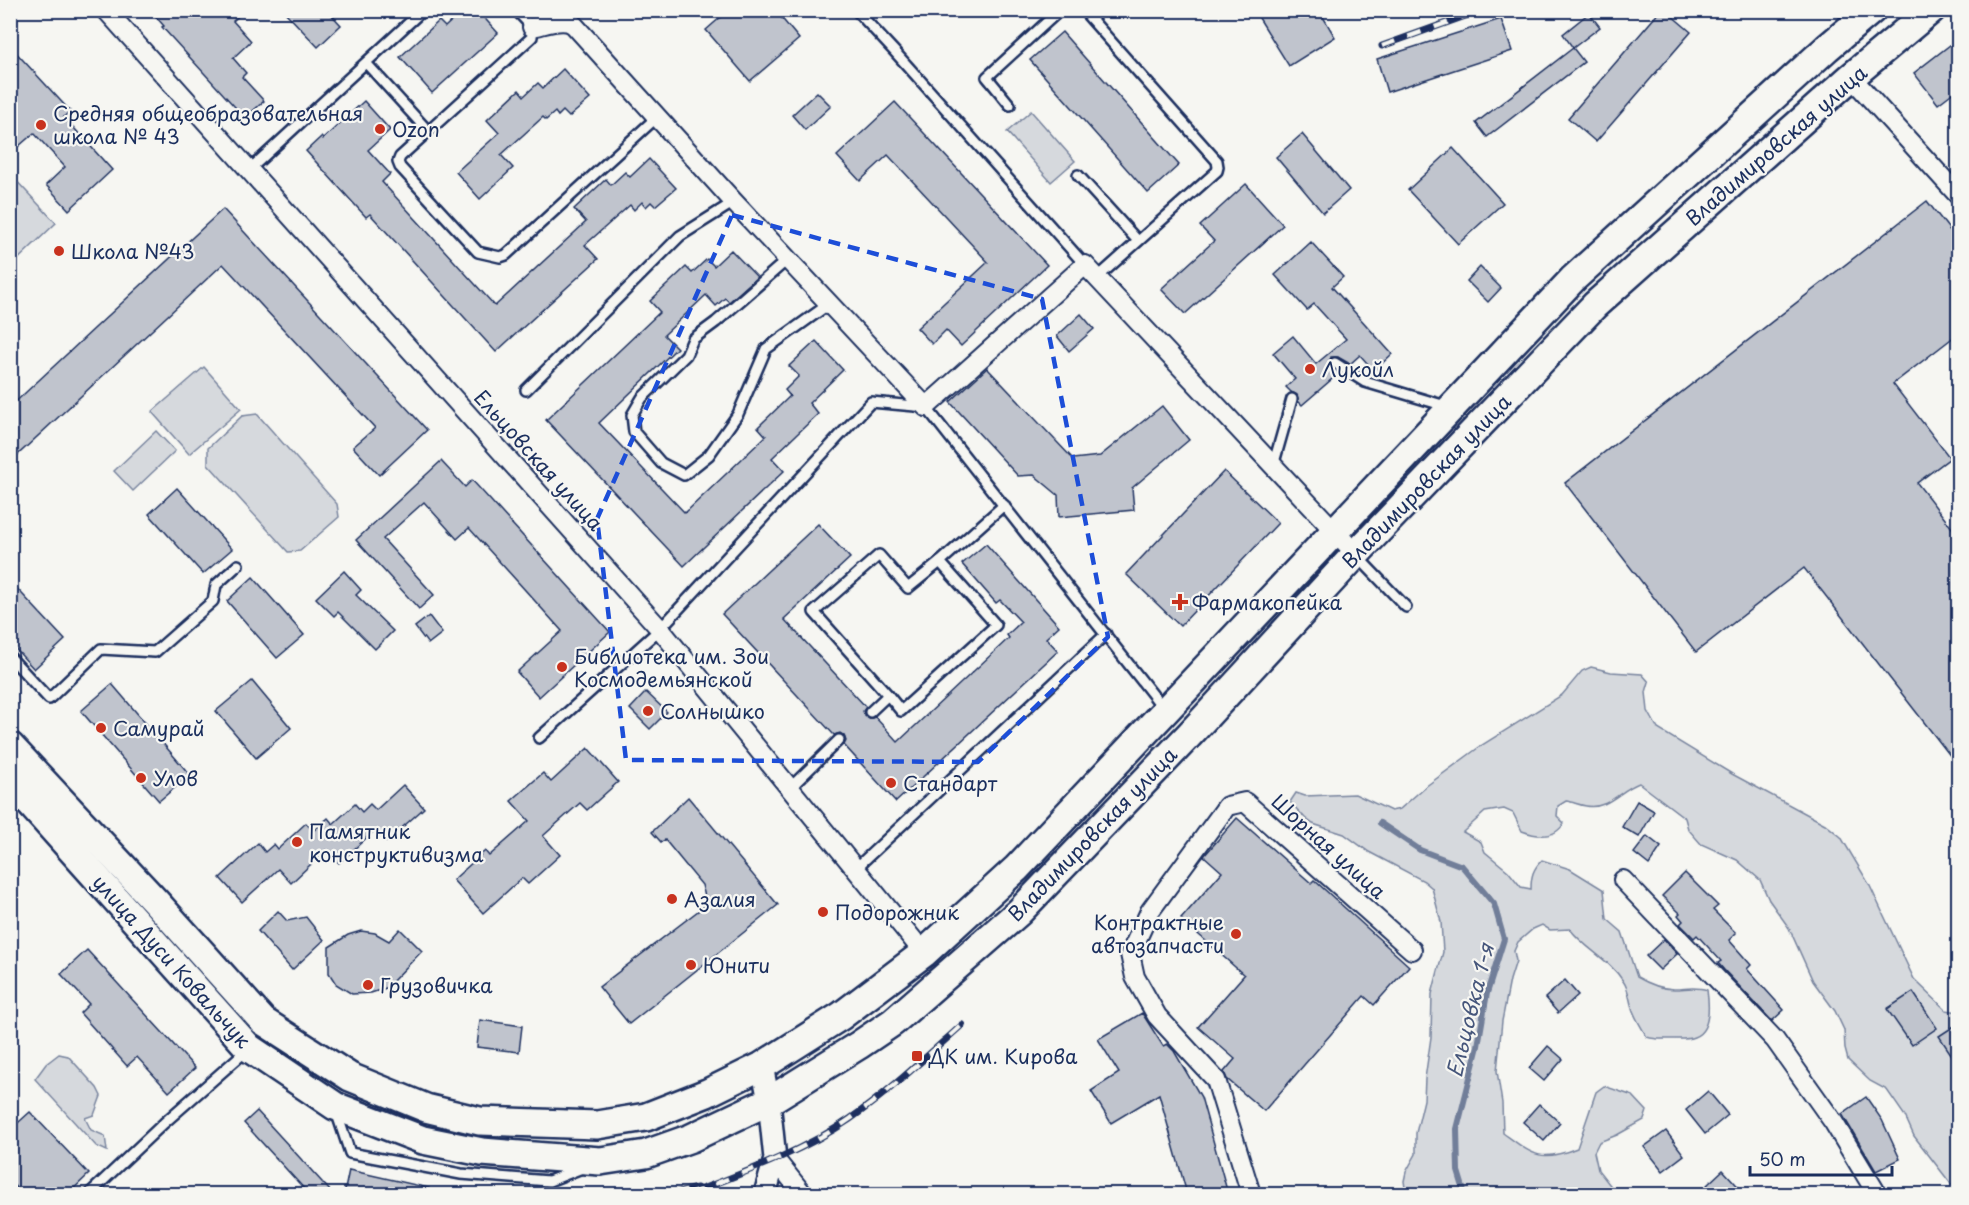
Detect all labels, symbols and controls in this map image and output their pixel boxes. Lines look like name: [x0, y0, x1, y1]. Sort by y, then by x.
street label: Владимировская улица: [1679, 57, 1874, 232]
place label: Средняя общеобразовательная школа № 43: [53, 98, 363, 151]
place label: Ozon: [392, 114, 440, 144]
marker: Средняя общеобразовательная школа № 43: [34, 118, 48, 132]
marker: Ozon: [373, 122, 387, 136]
place label: Школа №43: [71, 236, 195, 266]
marker: Школа №43: [52, 244, 66, 258]
place label: Лукойл: [1322, 354, 1394, 384]
marker: Лукойл: [1303, 362, 1317, 376]
street label: Ельцовская улица: [467, 383, 611, 537]
street label: Владимировская улица: [1335, 387, 1518, 575]
place label: Фармакопейка: [1192, 587, 1342, 617]
marker: Фармакопейка: [1173, 595, 1187, 609]
place label: Библиотека им. Зои Космодемьянской: [574, 641, 769, 694]
marker: Библиотека им. Зои Космодемьянской: [555, 660, 569, 674]
place label: Солнышко: [660, 696, 765, 726]
marker: Солнышко: [641, 704, 655, 718]
place label: Самурай: [113, 713, 204, 743]
marker: Самурай: [94, 721, 108, 735]
street label: Владимировская улица: [1001, 740, 1184, 928]
place label: Улов: [153, 763, 198, 793]
place label: Стандарт: [903, 768, 998, 798]
marker: Улов: [134, 771, 148, 785]
marker: Стандарт: [884, 776, 898, 790]
street label: Шорная улица: [1265, 786, 1393, 906]
place label: Памятник конструктивизма: [309, 816, 484, 869]
marker: Памятник конструктивизма: [290, 835, 304, 849]
street label: улица Дуси Ковальчук: [86, 868, 258, 1054]
place label: Азалия: [684, 884, 756, 914]
marker: Азалия: [665, 892, 679, 906]
place label: Подорожник: [835, 897, 959, 927]
marker: Подорожник: [816, 905, 830, 919]
place label: Контрактные автозапчасти: [1091, 907, 1224, 960]
marker: Контрактные автозапчасти: [1229, 927, 1243, 941]
water label: Ельцовка 1-я: [1437, 938, 1501, 1080]
place label: Юнити: [703, 950, 770, 980]
marker: Юнити: [684, 958, 698, 972]
place label: Грузовичка: [380, 970, 493, 1000]
marker: Грузовичка: [361, 978, 375, 992]
place label: ДК им. Кирова: [928, 1041, 1078, 1071]
marker: ДК им. Кирова: [910, 1049, 924, 1063]
scale bar: [1750, 1139, 1892, 1177]
text: 50 m: [1759, 1145, 1806, 1172]

